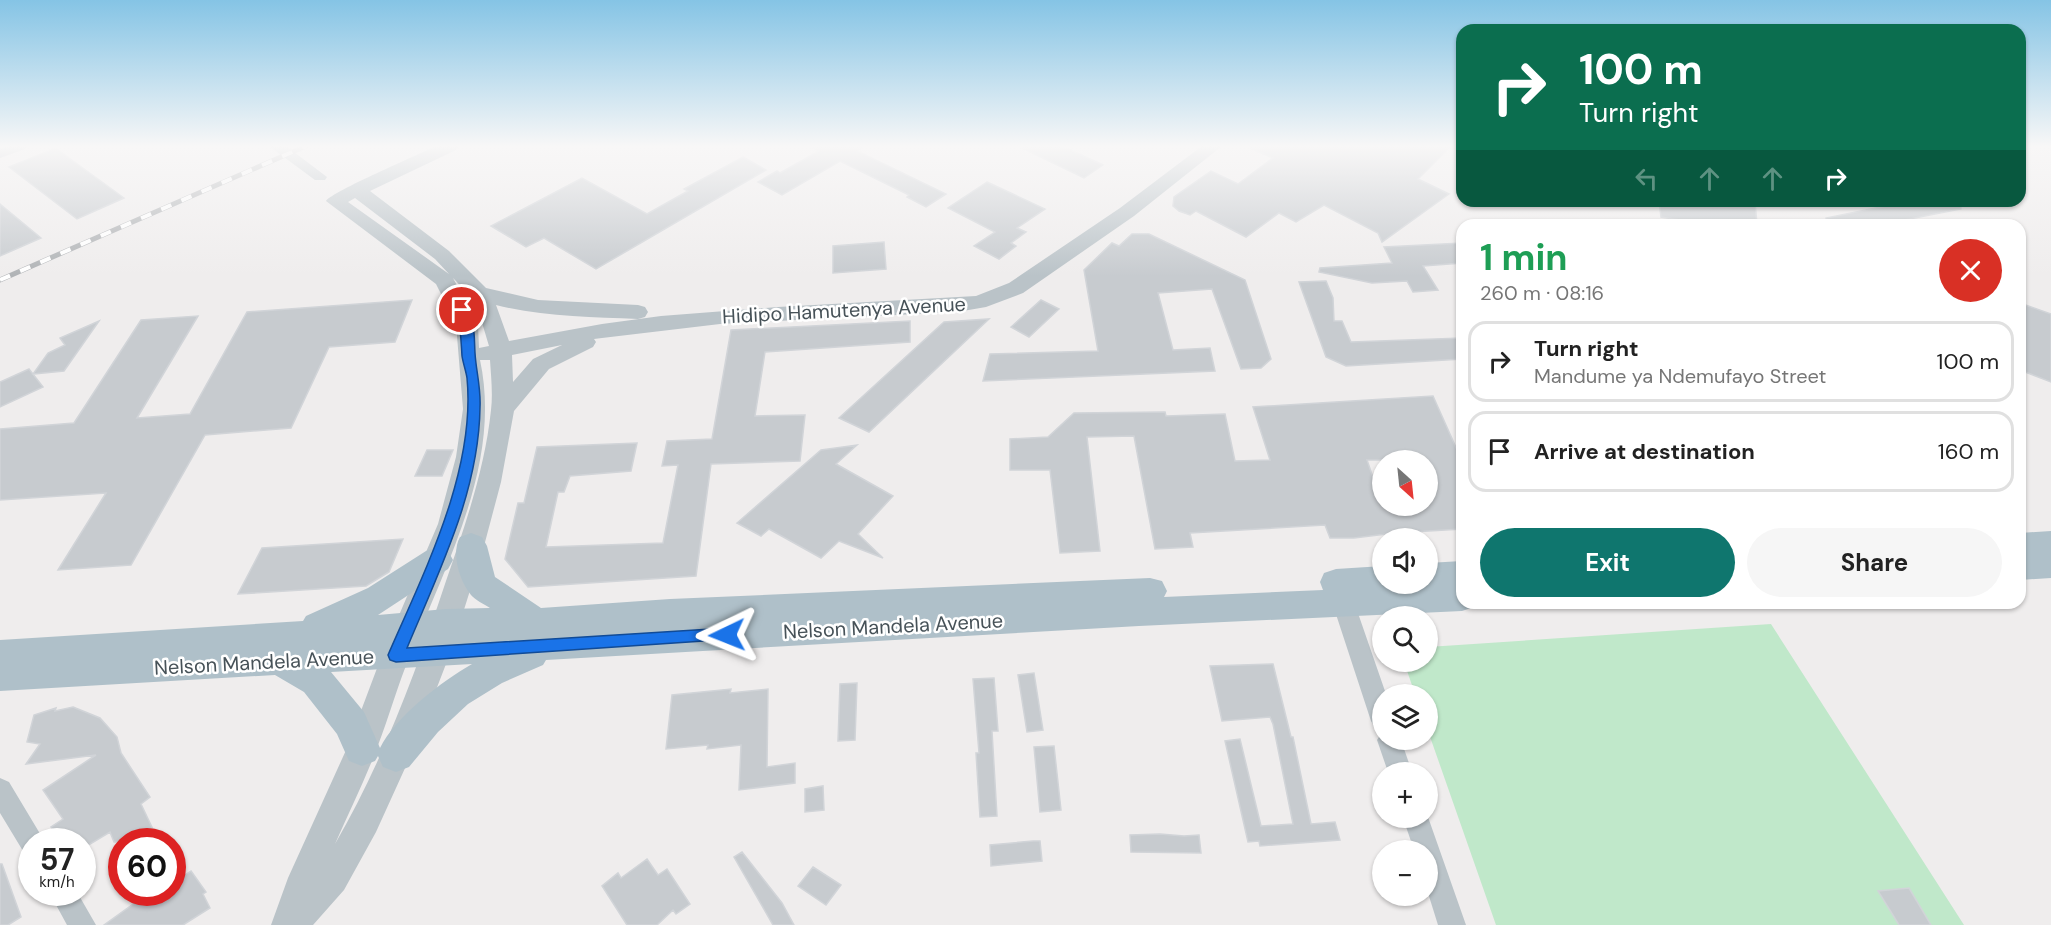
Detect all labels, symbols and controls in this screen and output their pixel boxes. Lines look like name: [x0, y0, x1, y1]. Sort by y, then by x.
text: 100 m: [1579, 42, 1703, 97]
icon: right: [1480, 48, 1558, 126]
text: Turn right: [1579, 95, 1699, 130]
icon: left: [1630, 162, 1663, 195]
icon: ahead: [1693, 162, 1726, 195]
icon: ahead: [1756, 162, 1789, 195]
icon: right: [1819, 162, 1852, 195]
text: 1 min: [1480, 234, 1568, 281]
button: close: [1939, 239, 2002, 302]
text: 260 m · 08:16: [1480, 280, 1604, 306]
pin: [436, 284, 487, 335]
street label: Hidipo Hamutenya Avenue: [721, 291, 967, 329]
icon: arrive: [445, 293, 478, 326]
text: Turn right: [1534, 334, 1639, 363]
icon: right: [1483, 345, 1516, 378]
text: 100 m: [1937, 347, 1999, 376]
text: Mandume ya Ndemufayo Street: [1534, 363, 1826, 389]
icon: arrive: [1483, 435, 1516, 468]
text: Arrive at destination: [1534, 437, 1755, 466]
text: 160 m: [1938, 437, 1999, 466]
north arrow: [1372, 450, 1438, 516]
map controls: [1372, 450, 1438, 906]
button: sound: [1372, 528, 1438, 594]
button: Exit: [1480, 528, 1735, 597]
button: Share: [1747, 528, 2002, 597]
position arrow: [695, 603, 759, 667]
button: search: [1372, 606, 1438, 672]
street label: Nelson Mandela Avenue: [782, 607, 1004, 645]
street label: Nelson Mandela Avenue: [153, 643, 375, 681]
button: layers: [1372, 684, 1438, 750]
button: +: [1372, 762, 1438, 828]
speed limit sign: 60: [108, 828, 186, 906]
text: 57: [40, 840, 74, 879]
button: −: [1372, 840, 1438, 906]
text: km/h: [39, 872, 75, 892]

